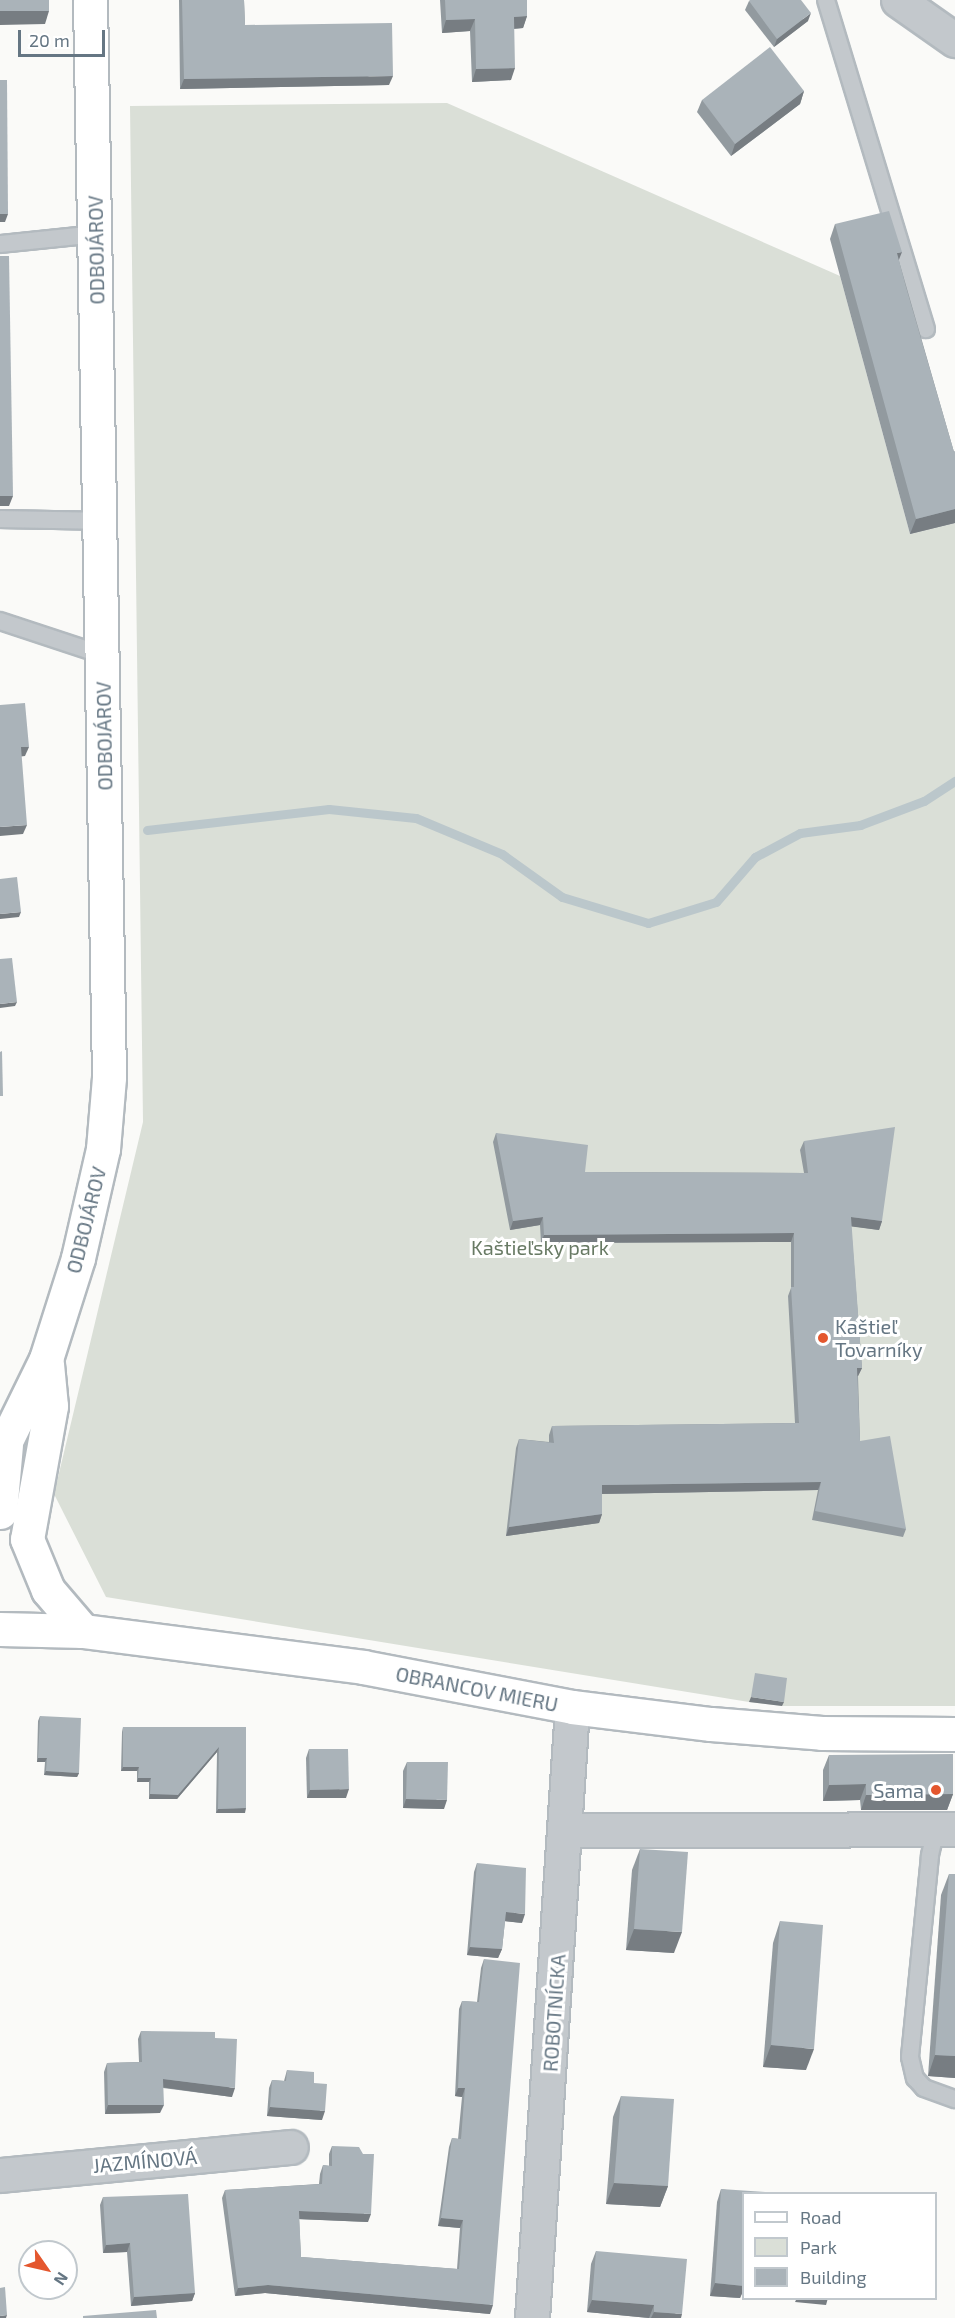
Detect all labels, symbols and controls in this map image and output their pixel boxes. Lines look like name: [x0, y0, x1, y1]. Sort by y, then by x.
scale bar: [21, 18, 108, 56]
text: 20 m: [29, 29, 70, 51]
street label: ODBOJÁROV: [83, 195, 109, 305]
street label: ODBOJÁROV: [91, 681, 117, 791]
street label: ODBOJÁROV: [61, 1164, 111, 1276]
park label: Kaštieľsky park: [471, 1235, 609, 1259]
place label: Kaštieľ Tovarníky: [835, 1314, 922, 1361]
marker: Kaštieľ Tovarníky: [816, 1331, 830, 1345]
street label: OBRANCOV MIERU: [394, 1661, 560, 1717]
place label: Sama: [873, 1778, 924, 1802]
marker: Sama: [929, 1783, 943, 1797]
street label: ROBOTNÍCKA: [538, 1953, 570, 2073]
street label: JAZMÍNOVÁ: [92, 2144, 198, 2178]
legend: [742, 2192, 937, 2300]
text: Road: [800, 2206, 841, 2228]
text: Park: [800, 2236, 837, 2258]
north arrow: [18, 2240, 78, 2300]
text: Building: [800, 2266, 867, 2288]
text: N: [51, 2269, 73, 2289]

